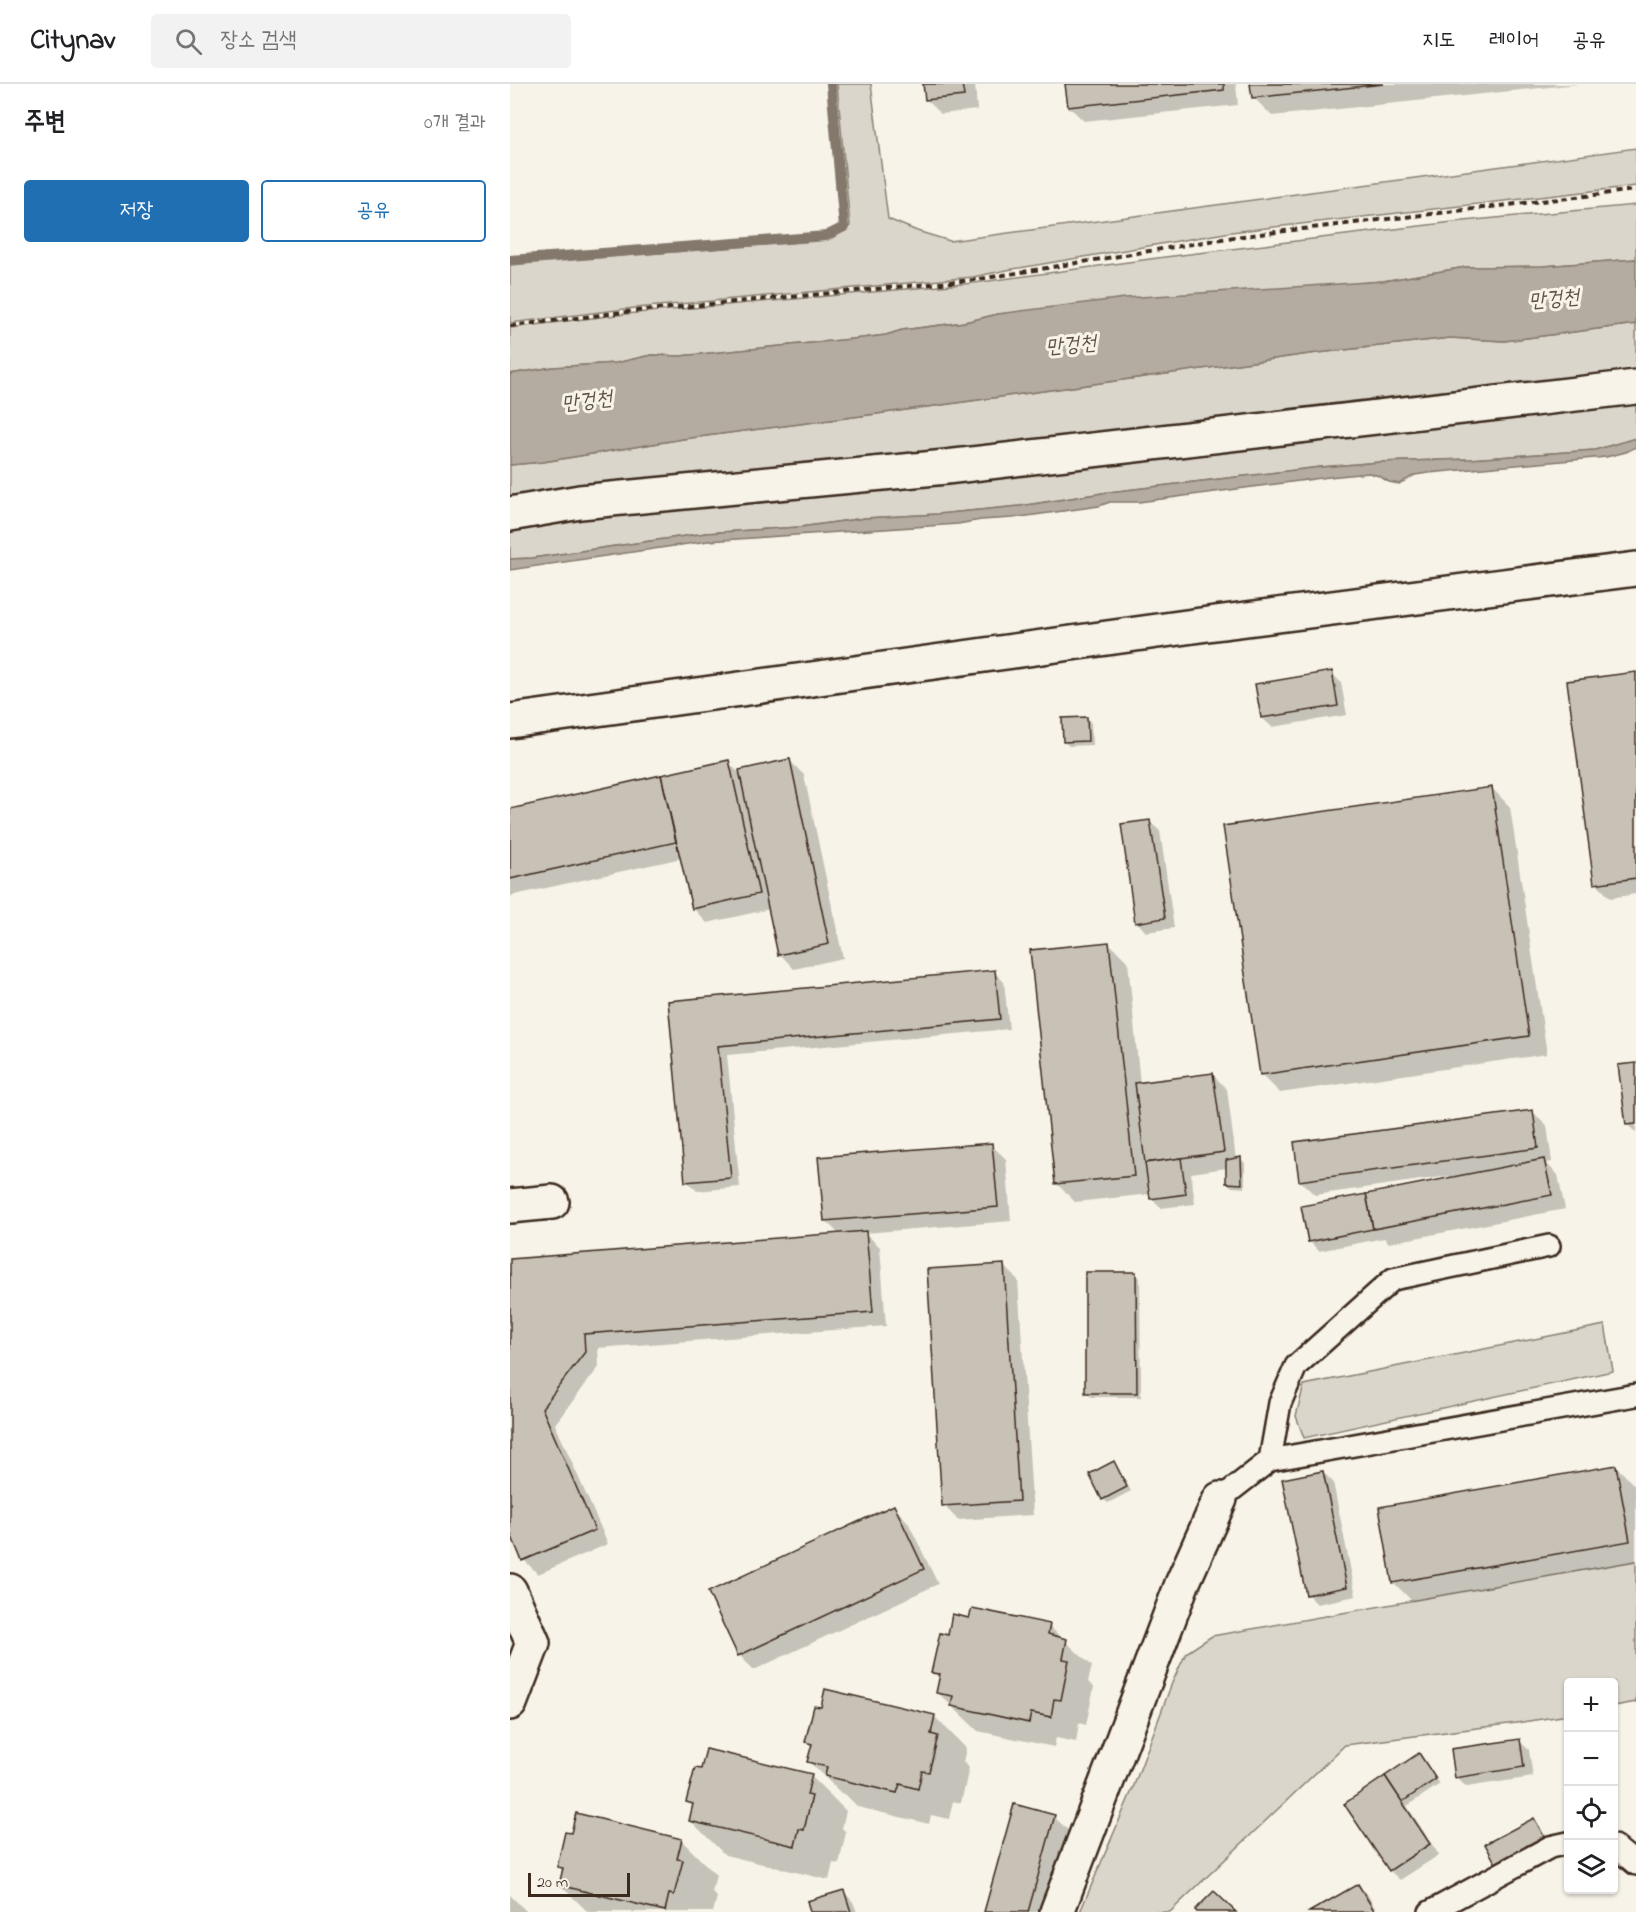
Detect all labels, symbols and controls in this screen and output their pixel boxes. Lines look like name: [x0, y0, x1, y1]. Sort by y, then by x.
search box: [151, 14, 571, 68]
text: Citynav: [30, 21, 115, 62]
icon: search: [172, 25, 205, 58]
text: 장소 검색: [220, 25, 296, 57]
text: 지도: [1422, 26, 1456, 56]
text: 레이어: [1489, 26, 1539, 56]
text: 공유: [1572, 26, 1606, 56]
text: 주변: [24, 104, 66, 142]
text: 0개 결과: [424, 109, 486, 138]
button: 저장: [24, 180, 249, 242]
button: 공유: [261, 180, 486, 242]
water label: 만겅천: [1527, 283, 1583, 317]
water label: 만겅천: [1044, 329, 1100, 363]
water label: 만겅천: [560, 384, 616, 420]
map controls: [1564, 1678, 1618, 1894]
button: +: [1564, 1678, 1618, 1732]
button: −: [1564, 1732, 1618, 1786]
button: locate: [1564, 1786, 1618, 1840]
button: layers: [1564, 1840, 1618, 1894]
scale bar: [528, 1870, 630, 1898]
text: 20 m: [537, 1871, 568, 1895]

